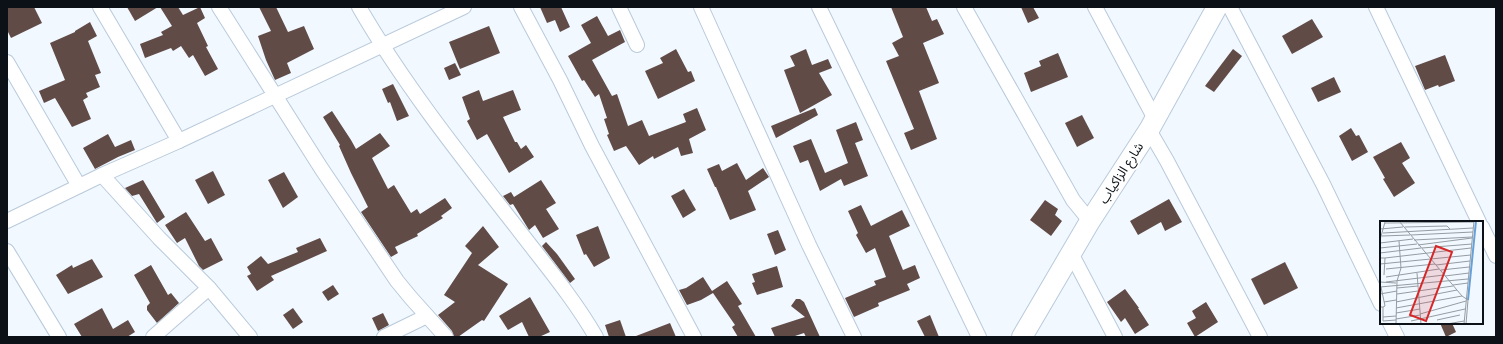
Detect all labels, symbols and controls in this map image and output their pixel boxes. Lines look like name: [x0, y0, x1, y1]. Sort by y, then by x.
street label: شارع الزاكياب: [1096, 140, 1149, 208]
inset map: [1380, 221, 1483, 324]

